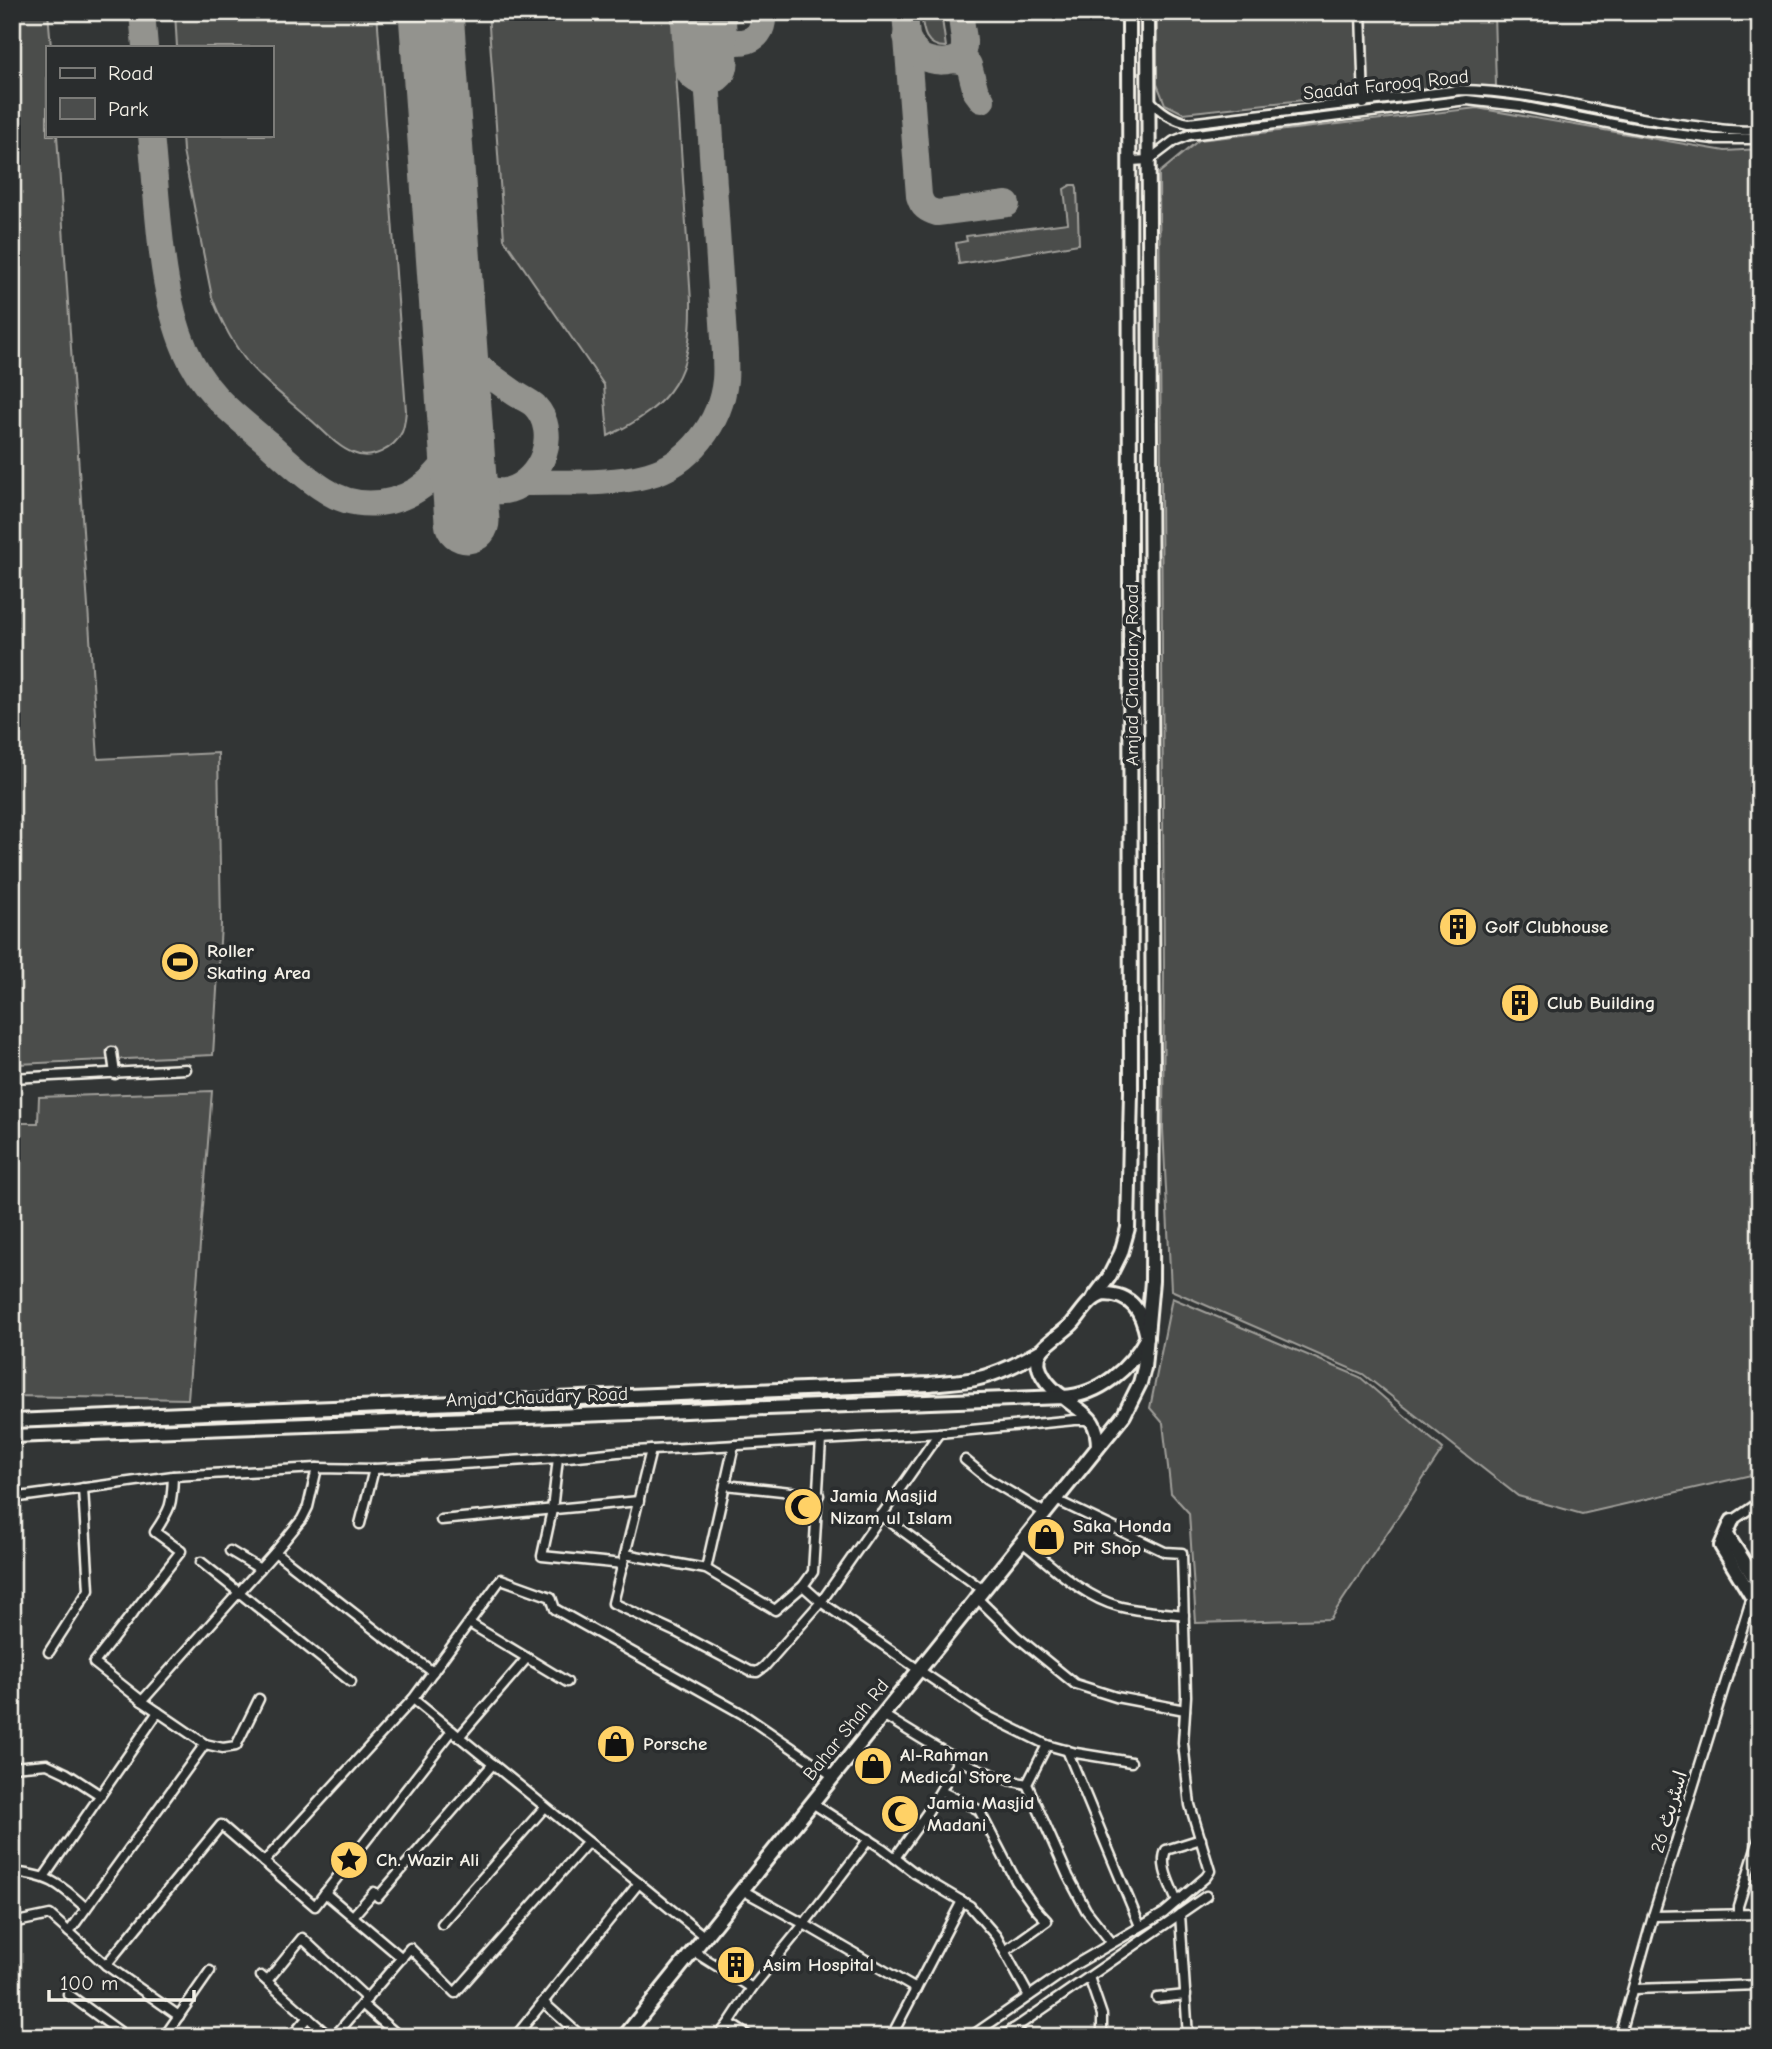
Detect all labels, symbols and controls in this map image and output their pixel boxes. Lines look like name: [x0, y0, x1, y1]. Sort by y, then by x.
legend: [46, 46, 273, 136]
text: Road: [108, 61, 153, 85]
street label: Saadat Farooq Road: [1302, 65, 1470, 105]
text: Park: [108, 97, 148, 121]
street label: Amjad Chaudary Road: [1121, 584, 1143, 766]
building icon: Golf Clubhouse: [1437, 906, 1479, 948]
place label: Golf Clubhouse: [1485, 916, 1608, 938]
place label: Roller Skating Area: [207, 940, 311, 984]
sports icon: Roller Skating Area: [159, 941, 201, 983]
building icon: Club Building: [1499, 982, 1541, 1024]
place label: Club Building: [1547, 992, 1655, 1014]
street label: Amjad Chaudary Road: [446, 1383, 628, 1411]
place label: Jamia Masjid Nizam ul Islam: [830, 1485, 952, 1529]
mosque icon: Jamia Masjid Nizam ul Islam: [782, 1486, 824, 1528]
place label: Saka Honda Pit Shop: [1073, 1515, 1172, 1559]
shop icon: Saka Honda Pit Shop: [1025, 1516, 1067, 1558]
street label: Bahar Shah Rd: [799, 1675, 893, 1785]
shop icon: Porsche: [595, 1723, 637, 1765]
place label: Porsche: [643, 1733, 707, 1755]
place label: Al-Rahman Medical Store: [900, 1744, 1011, 1788]
shop icon: Al-Rahman Medical Store: [852, 1745, 894, 1787]
street label: اسٹریٹ 26: [1646, 1768, 1692, 1856]
place label: Jamia Masjid Madani: [927, 1792, 1034, 1836]
mosque icon: Jamia Masjid Madani: [879, 1793, 921, 1835]
place icon: Ch. Wazir Ali: [328, 1839, 370, 1881]
place label: Ch. Wazir Ali: [376, 1849, 479, 1871]
building icon: Asim Hospital: [715, 1944, 757, 1986]
place label: Asim Hospital: [763, 1954, 874, 1976]
scale bar: [49, 1958, 194, 2002]
text: 100 m: [60, 1971, 118, 1995]

